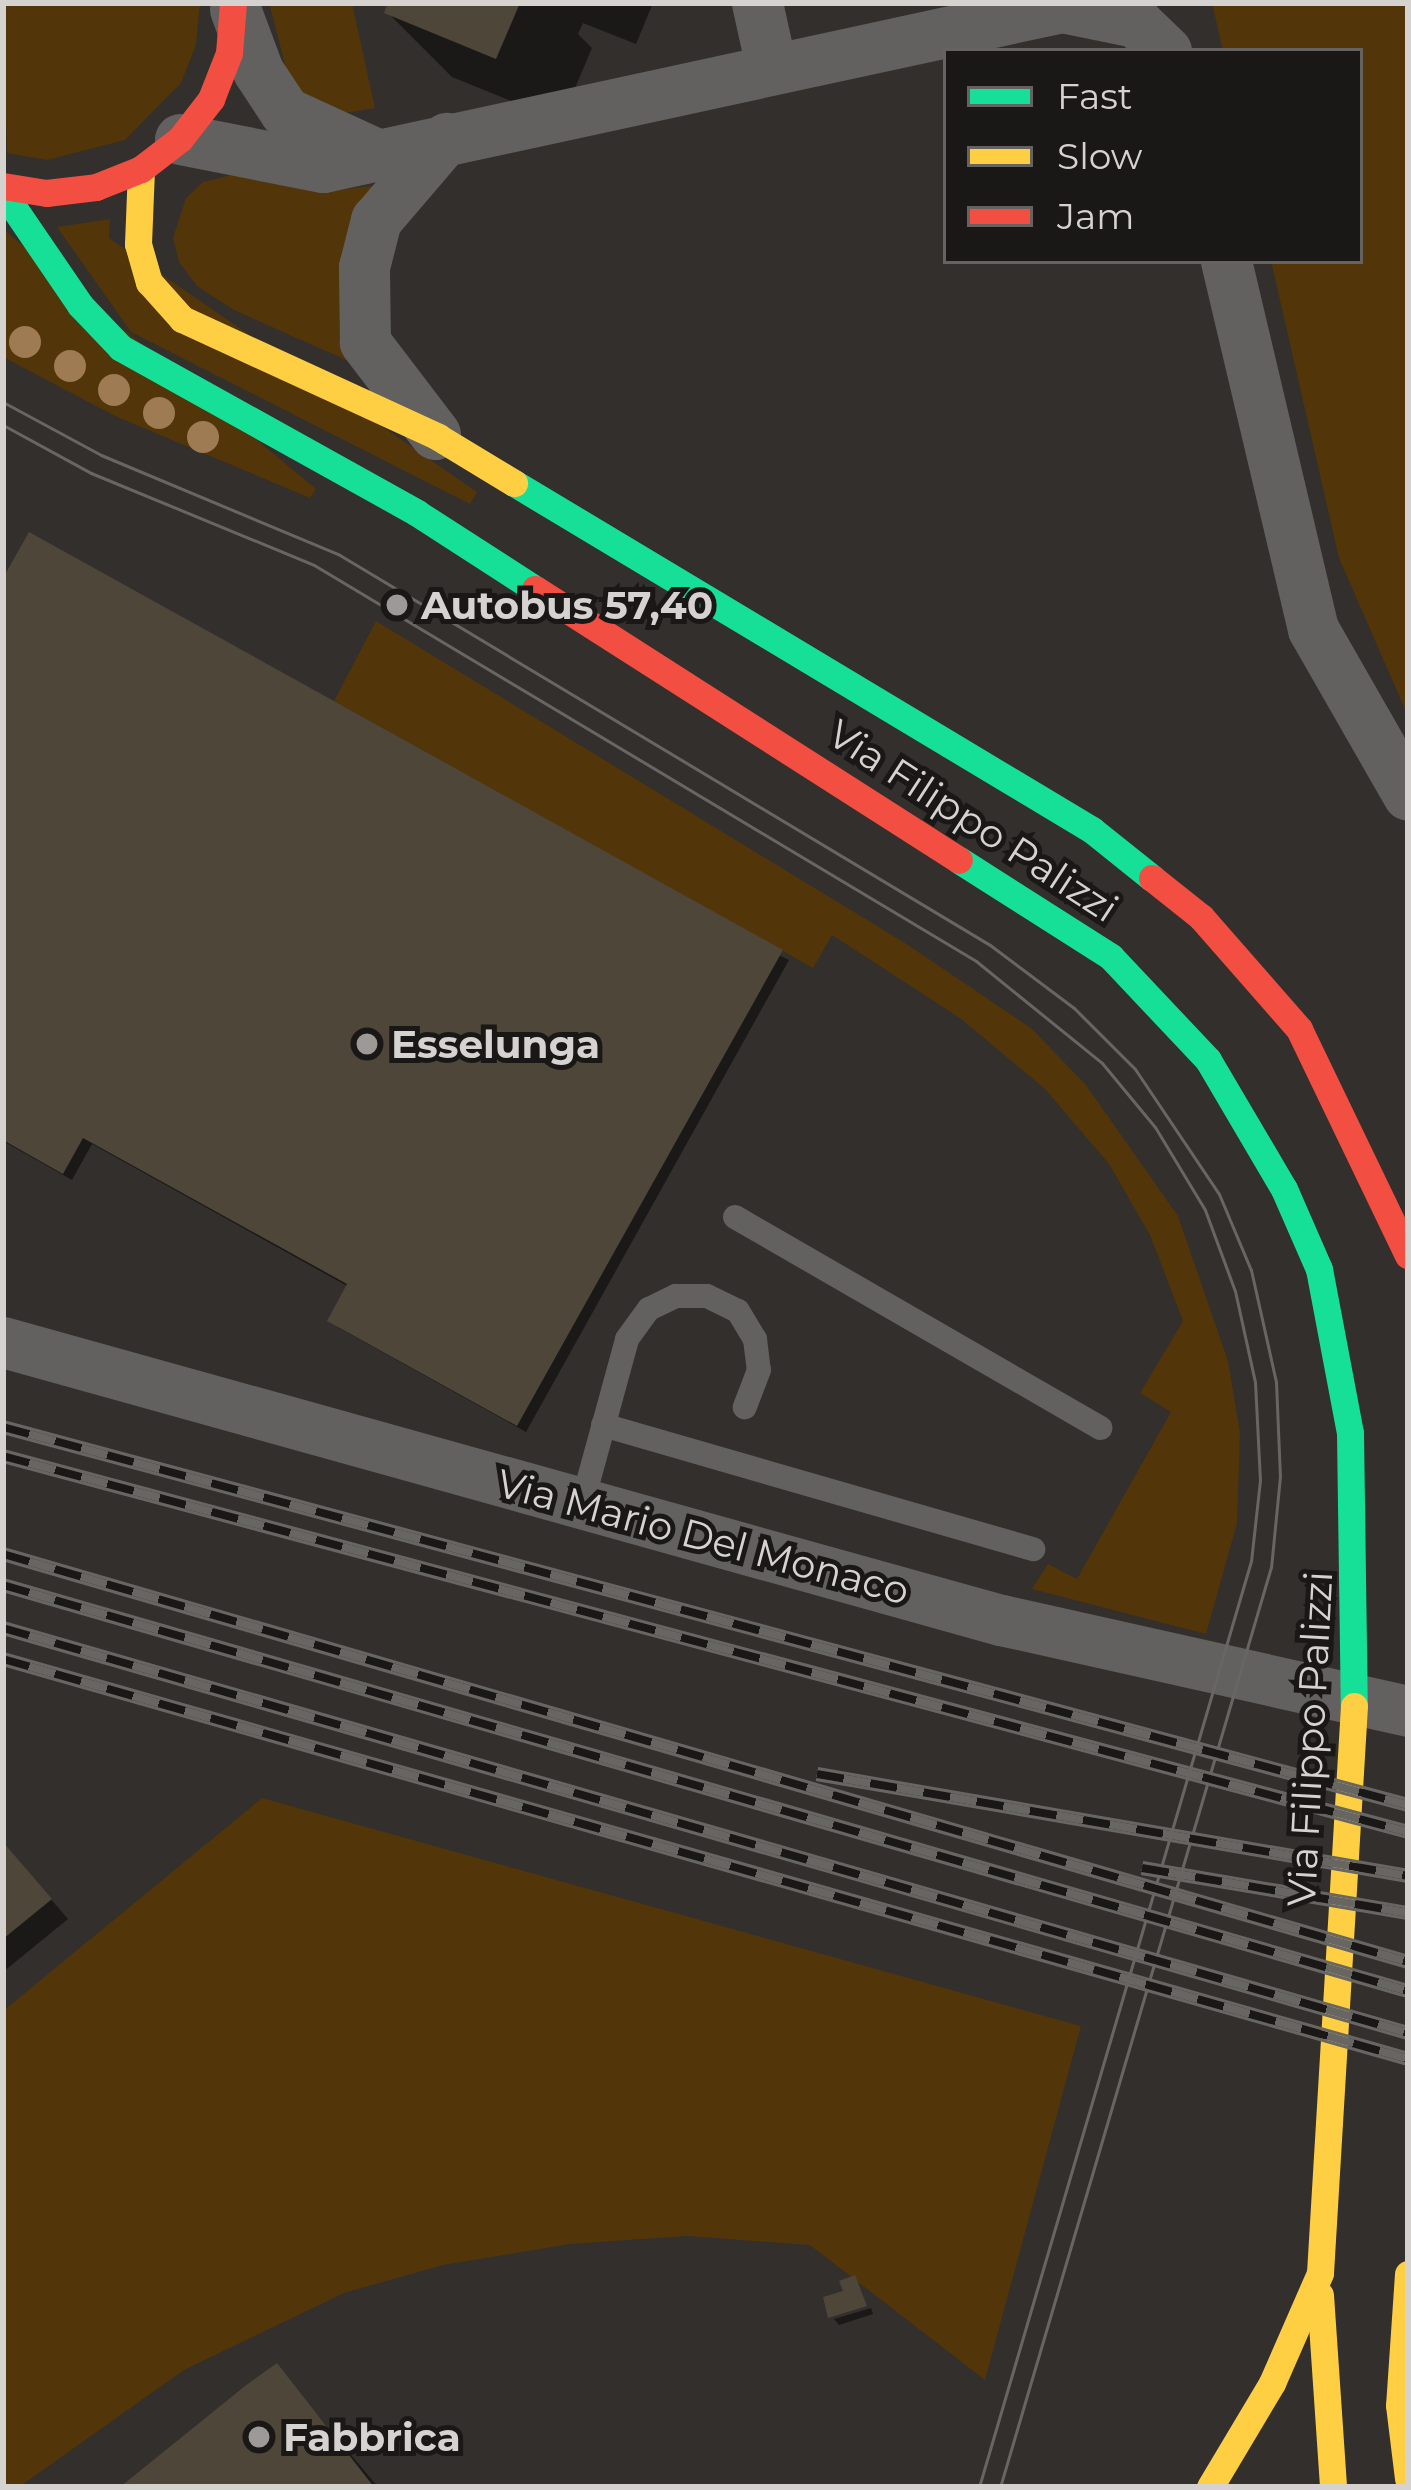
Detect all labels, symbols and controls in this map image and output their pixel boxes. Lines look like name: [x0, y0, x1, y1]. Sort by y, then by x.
legend: [943, 48, 1363, 264]
text: Fast: [1057, 74, 1132, 118]
text: Slow: [1057, 134, 1143, 178]
text: Jam: [1057, 194, 1134, 238]
place label: Autobus 57,40: [421, 582, 713, 628]
marker: Autobus 57,40: [384, 592, 410, 618]
street label: Via Filippo Palizzi: [819, 710, 1127, 932]
place label: Esselunga: [391, 1021, 600, 1067]
marker: Esselunga: [354, 1031, 380, 1057]
street label: Via Mario Del Monaco: [492, 1459, 914, 1615]
street label: Via Filippo Palizzi: [1278, 1570, 1342, 1908]
place label: Fabbrica: [283, 2414, 461, 2460]
marker: Fabbrica: [246, 2424, 272, 2450]

